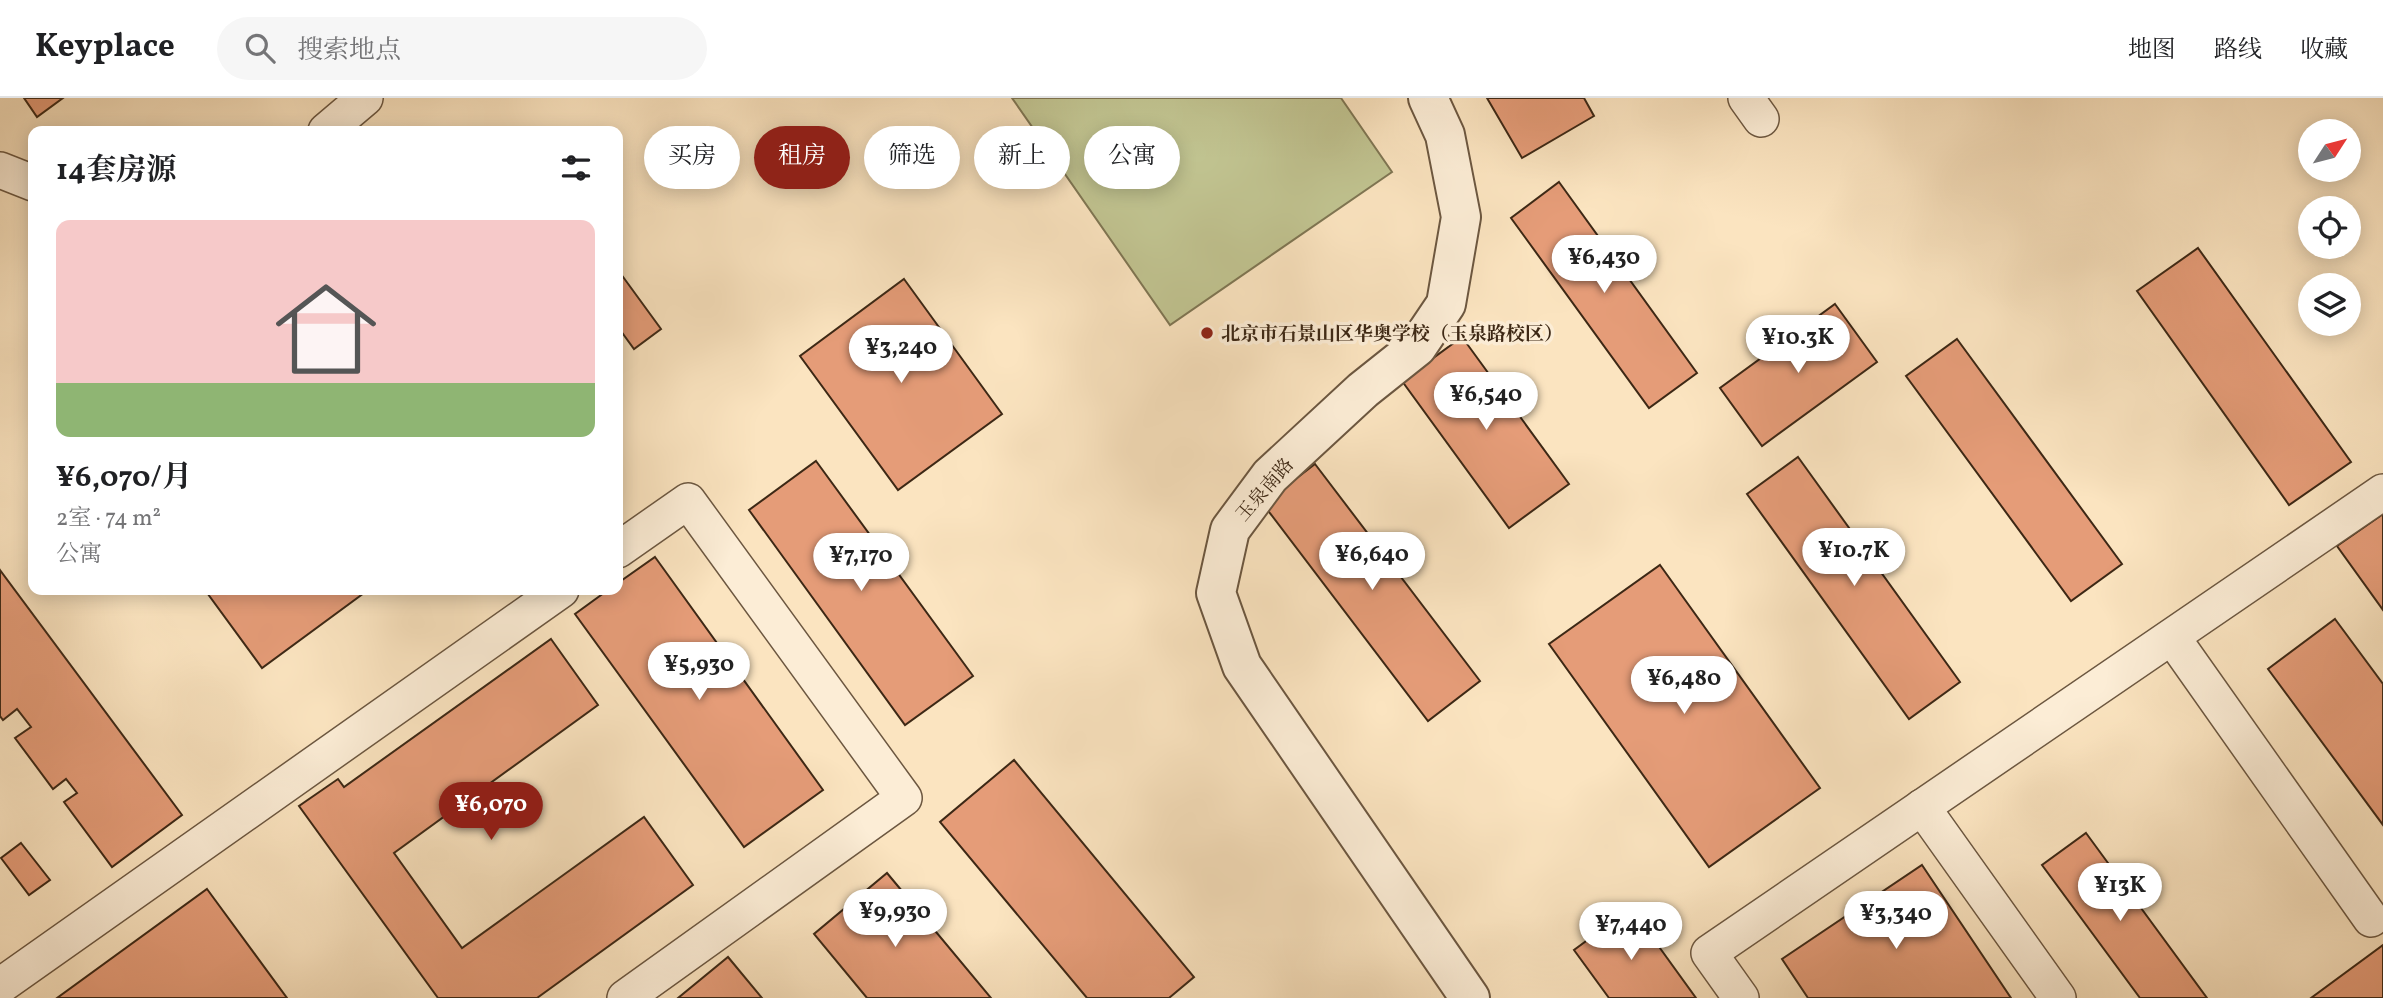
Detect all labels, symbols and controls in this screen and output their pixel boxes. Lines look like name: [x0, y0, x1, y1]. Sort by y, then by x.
search box: [217, 17, 707, 80]
text: Keyplace: [35, 25, 175, 71]
icon: search: [241, 29, 279, 67]
text: 搜索地点: [297, 33, 401, 69]
text: 地图: [2128, 34, 2176, 68]
text: 路线: [2214, 34, 2262, 68]
text: 收藏: [2300, 34, 2348, 68]
north arrow: [2298, 119, 2361, 182]
map controls: [2298, 119, 2361, 336]
chip: 买房: [644, 126, 740, 189]
chip: 租房: [754, 126, 850, 189]
chip: 筛选: [864, 126, 960, 189]
chip: 新上: [974, 126, 1070, 189]
chip: 公寓: [1084, 126, 1180, 189]
icon: filters: [557, 149, 595, 187]
text: 14套房源: [56, 150, 176, 192]
button: locate: [2298, 196, 2361, 259]
pin: ¥6,430: [1547, 236, 1661, 295]
text: ¥6,430: [1568, 242, 1640, 274]
icon: home: [263, 266, 389, 392]
button: layers: [2298, 273, 2361, 336]
pin: ¥10.3K: [1741, 316, 1855, 375]
place label: 北京市石景山区华奥学校（玉泉路校区）: [1221, 322, 1563, 348]
text: ¥10.3K: [1762, 322, 1834, 354]
marker: 北京市石景山区华奥学校（玉泉路校区）: [1199, 325, 1215, 341]
pin: ¥3,240: [844, 326, 958, 385]
text: ¥3,240: [865, 332, 937, 364]
pin: ¥6,540: [1429, 372, 1543, 432]
text: ¥6,540: [1450, 379, 1522, 411]
street label: 玉泉南路: [1231, 453, 1300, 528]
text: ¥6,070/月: [56, 457, 192, 499]
text: 2室 · 74 m²: [56, 503, 161, 535]
pin: ¥10.7K: [1797, 528, 1911, 588]
pin: ¥6,640: [1315, 532, 1429, 592]
pin: ¥7,170: [804, 533, 918, 593]
text: ¥10.7K: [1818, 535, 1890, 567]
text: 公寓: [56, 539, 102, 571]
text: ¥6,640: [1335, 539, 1409, 571]
text: ¥7,170: [829, 540, 893, 572]
pin: ¥5,930: [642, 642, 756, 702]
text: ¥5,930: [664, 649, 734, 681]
pin: ¥6,480: [1627, 656, 1741, 716]
text: ¥6,480: [1647, 663, 1721, 695]
pin: ¥6,070: [434, 782, 548, 842]
text: ¥6,070: [455, 789, 527, 821]
pin: ¥13K: [2079, 864, 2161, 923]
text: ¥13K: [2094, 870, 2146, 902]
pin: ¥9,930: [838, 890, 952, 949]
pin: ¥3,340: [1839, 892, 1953, 951]
text: ¥9,930: [859, 896, 931, 928]
text: ¥3,340: [1860, 898, 1932, 930]
pin: ¥7,440: [1574, 902, 1688, 962]
text: ¥7,440: [1595, 909, 1667, 941]

